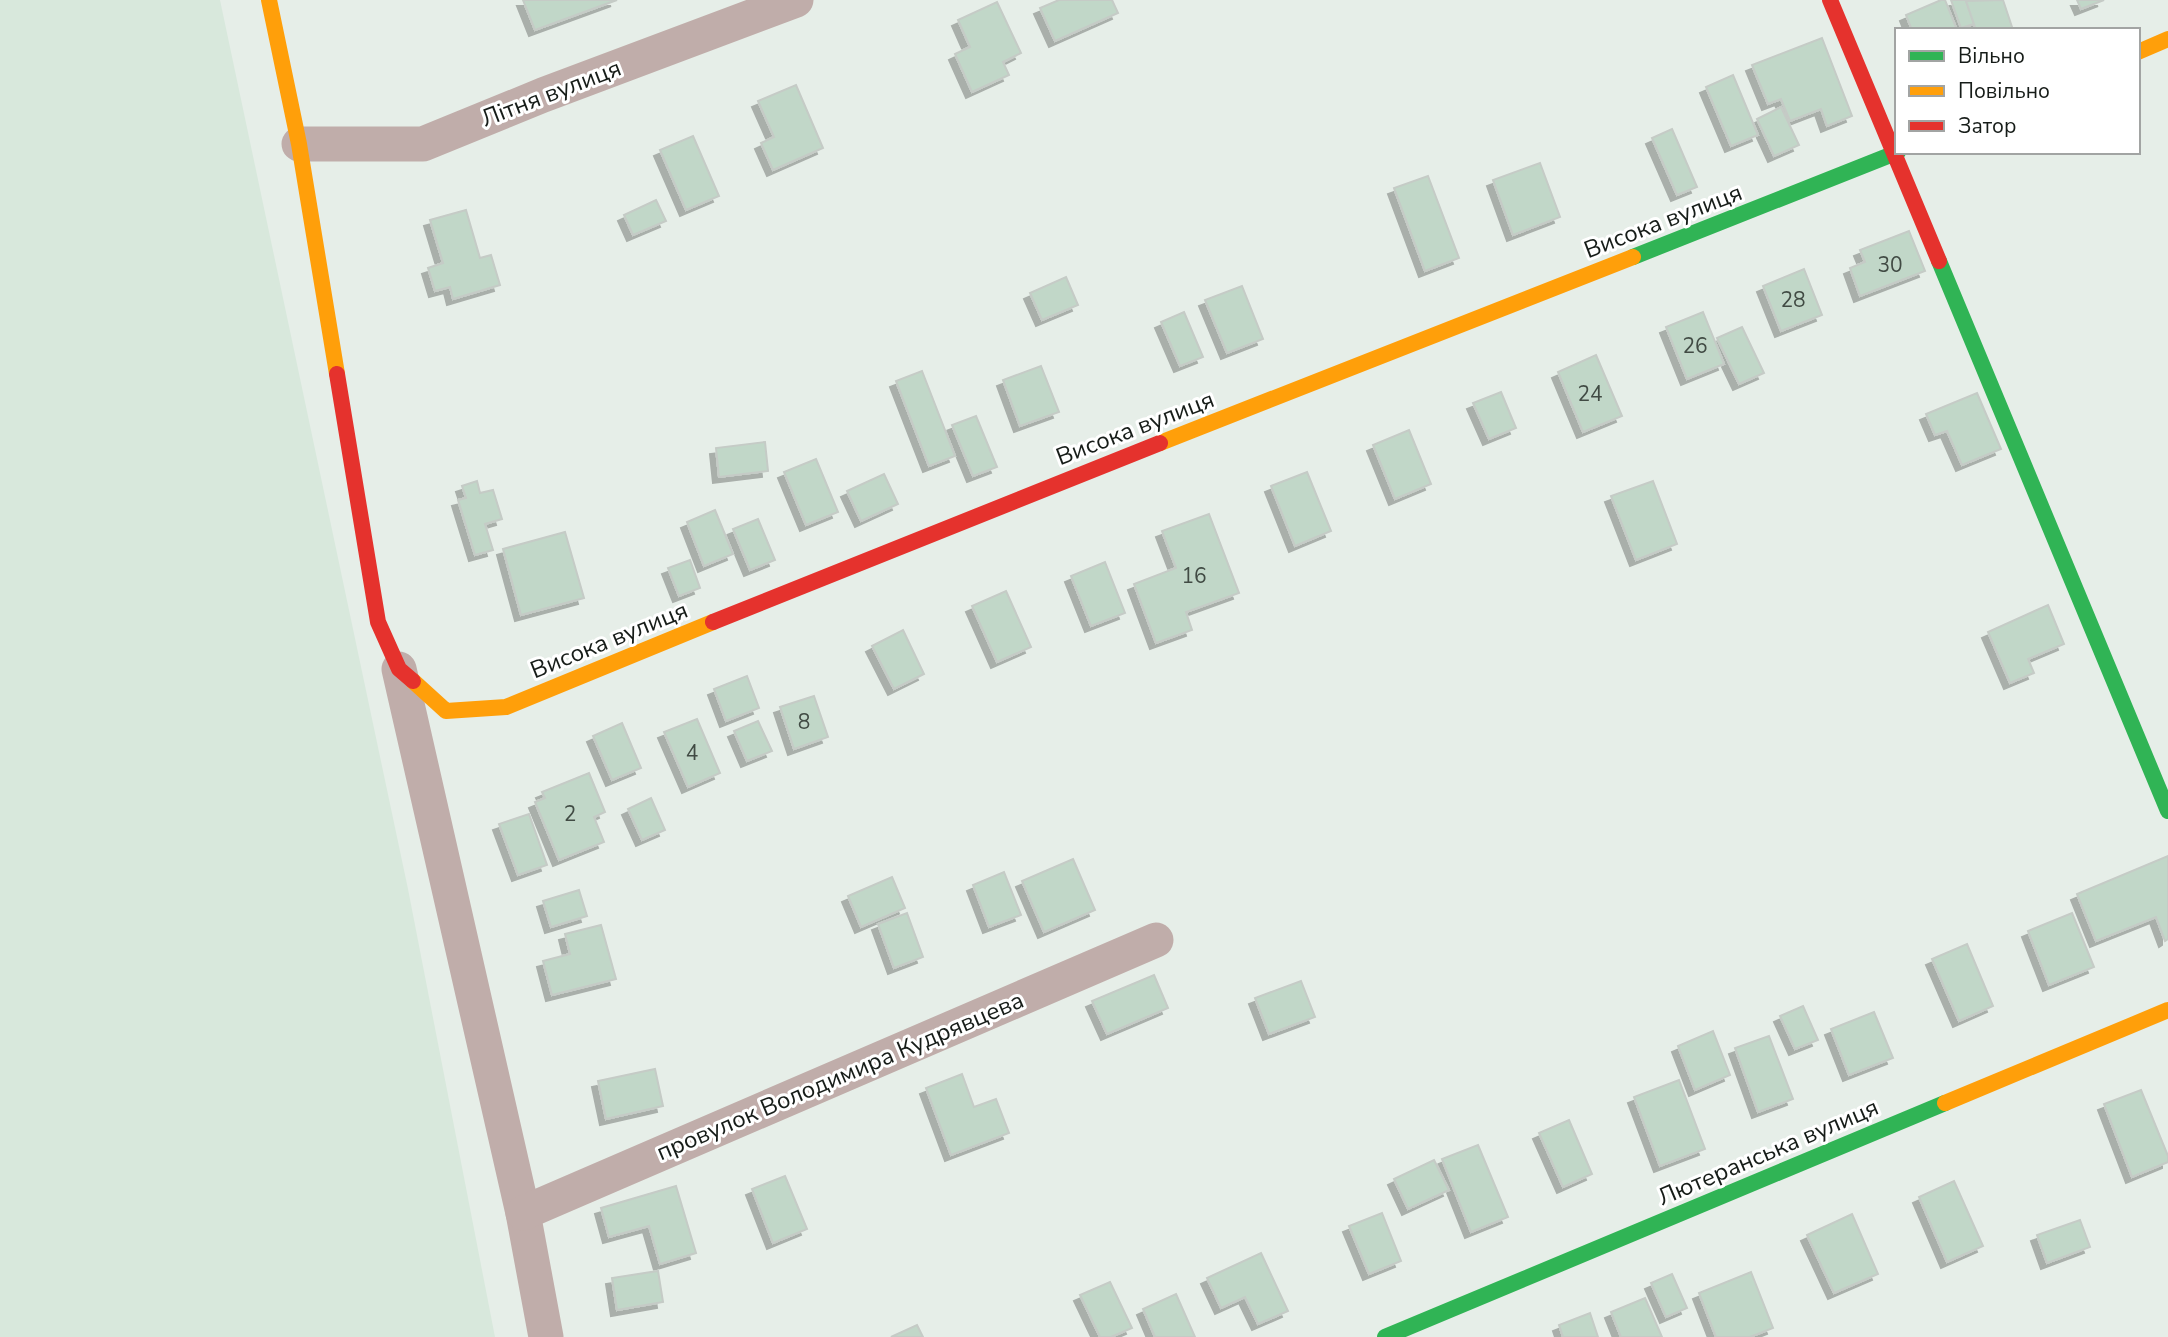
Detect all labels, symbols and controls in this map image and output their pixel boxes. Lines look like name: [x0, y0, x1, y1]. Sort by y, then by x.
legend: [1895, 28, 2140, 154]
text: Вільно: [1958, 42, 2025, 70]
street label: Літня вулиця: [476, 52, 626, 134]
text: Повільно: [1958, 77, 2050, 105]
text: Затор: [1958, 112, 2016, 140]
street label: Висока вулиця: [1579, 176, 1747, 266]
house number: 30: [1877, 251, 1903, 279]
house number: 28: [1780, 286, 1806, 314]
house number: 26: [1682, 332, 1708, 360]
house number: 24: [1577, 380, 1603, 408]
street label: Висока вулиця: [1051, 383, 1219, 473]
house number: 16: [1181, 562, 1207, 590]
street label: Висока вулиця: [526, 594, 692, 686]
house number: 8: [798, 708, 810, 736]
house number: 4: [686, 739, 698, 767]
house number: 2: [564, 800, 576, 828]
street label: провулок Володимира Кудрявцева: [651, 984, 1029, 1168]
street label: Лютеранська вулиця: [1653, 1091, 1883, 1213]

